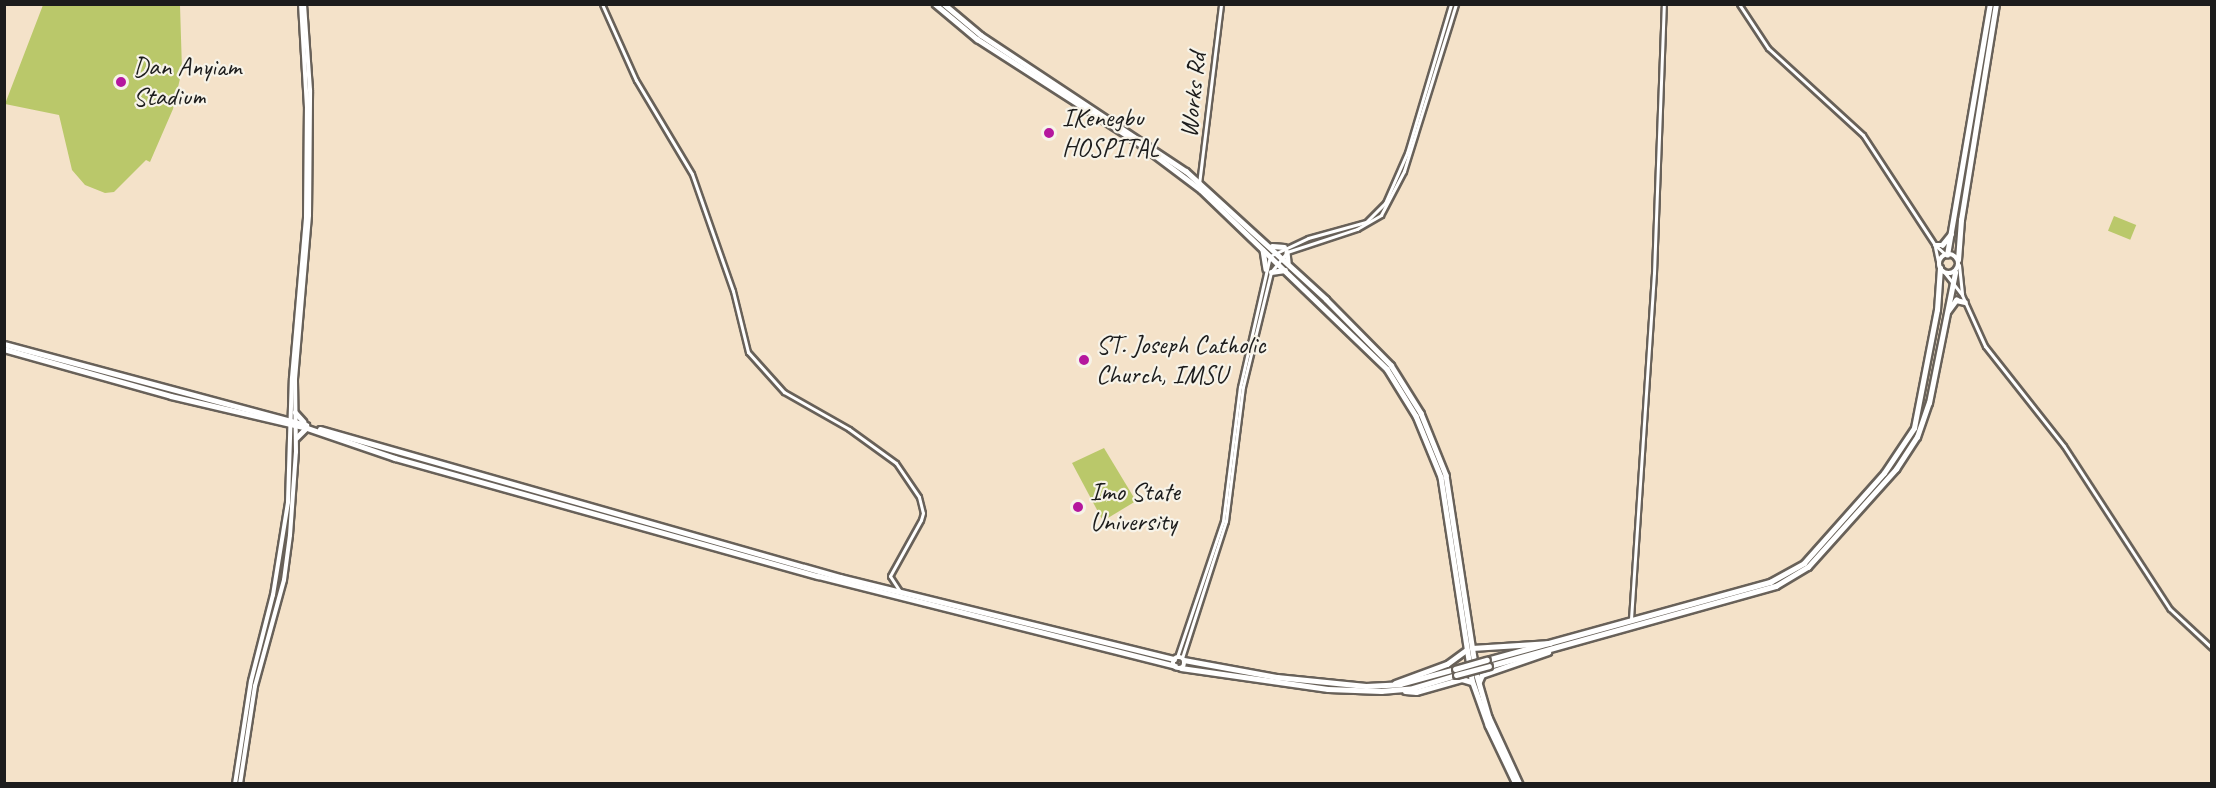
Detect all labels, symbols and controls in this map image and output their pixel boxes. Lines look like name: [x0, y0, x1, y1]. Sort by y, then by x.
place label: Dan Anyiam Stadium: [133, 51, 241, 112]
street label: Works Rd: [1173, 51, 1213, 139]
marker: Dan Anyiam Stadium: [114, 75, 128, 89]
place label: IKenegbu HOSPITAL: [1062, 102, 1159, 164]
marker: IKenegbu HOSPITAL: [1040, 124, 1058, 142]
place label: ST. Joseph Catholic Church, IMSU: [1096, 329, 1266, 390]
marker: ST. Joseph Catholic Church, IMSU: [1077, 353, 1091, 367]
place label: Imo State University: [1090, 476, 1181, 538]
marker: Imo State University: [1071, 500, 1085, 514]

